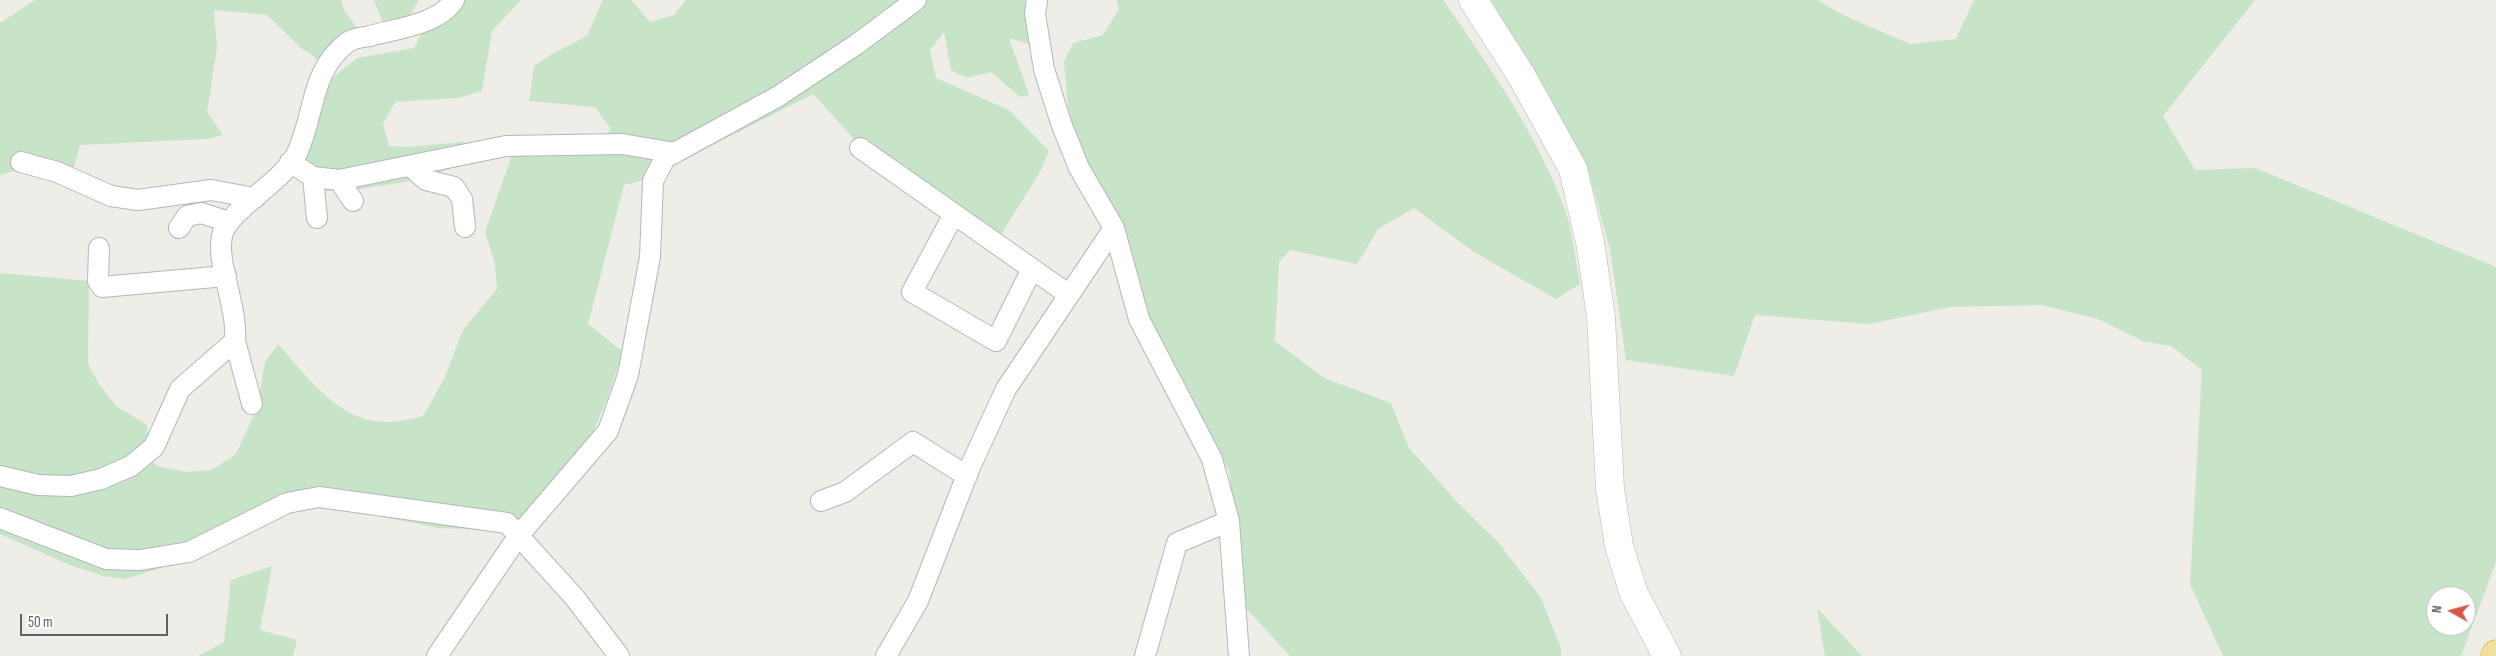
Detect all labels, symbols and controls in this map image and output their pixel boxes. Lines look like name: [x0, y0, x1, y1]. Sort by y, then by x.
north arrow: [2426, 586, 2476, 636]
scale bar: [22, 604, 170, 636]
text: N: [2428, 604, 2445, 614]
text: 50 m: [28, 613, 53, 632]

